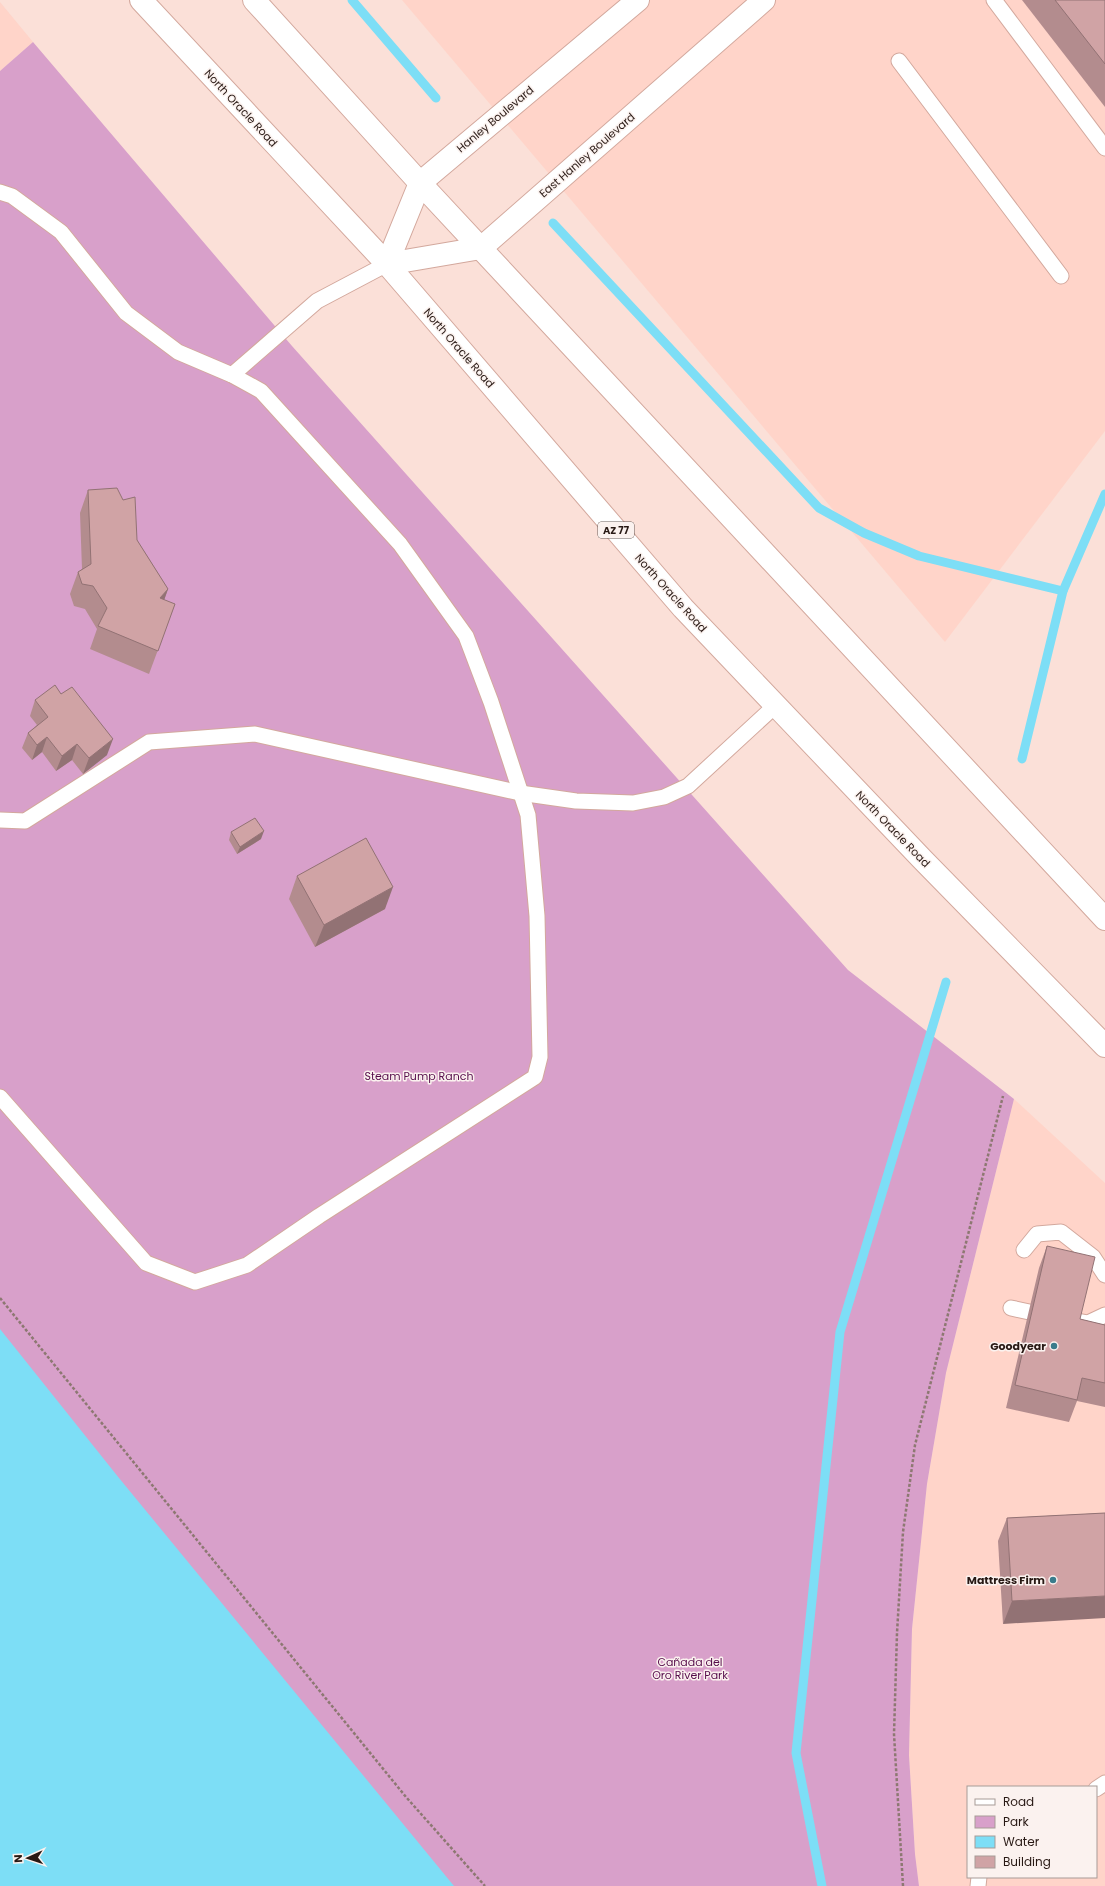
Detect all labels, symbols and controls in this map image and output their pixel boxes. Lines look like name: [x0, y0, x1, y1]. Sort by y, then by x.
street label: North Oracle Road: [201, 66, 281, 150]
street label: Hanley Boulevard: [453, 82, 537, 156]
street label: East Hanley Boulevard: [536, 109, 638, 201]
street label: North Oracle Road: [420, 305, 498, 391]
road number: AZ 77: [598, 522, 634, 538]
street label: North Oracle Road: [631, 550, 711, 636]
street label: North Oracle Road: [852, 787, 934, 871]
park label: Steam Pump Ranch: [365, 1068, 473, 1084]
place label: Goodyear: [990, 1338, 1046, 1354]
marker: Goodyear: [1049, 1341, 1059, 1351]
place label: Mattress Firm: [967, 1572, 1045, 1588]
marker: Mattress Firm: [1048, 1575, 1058, 1585]
park label: Cañada del Oro River Park: [652, 1654, 728, 1683]
legend: [967, 1786, 1097, 1878]
text: Road: [1003, 1793, 1034, 1810]
text: Park: [1003, 1813, 1030, 1830]
text: Water: [1003, 1833, 1040, 1850]
north arrow: [8, 1838, 48, 1878]
text: Building: [1003, 1853, 1051, 1870]
text: N: [10, 1854, 26, 1863]

